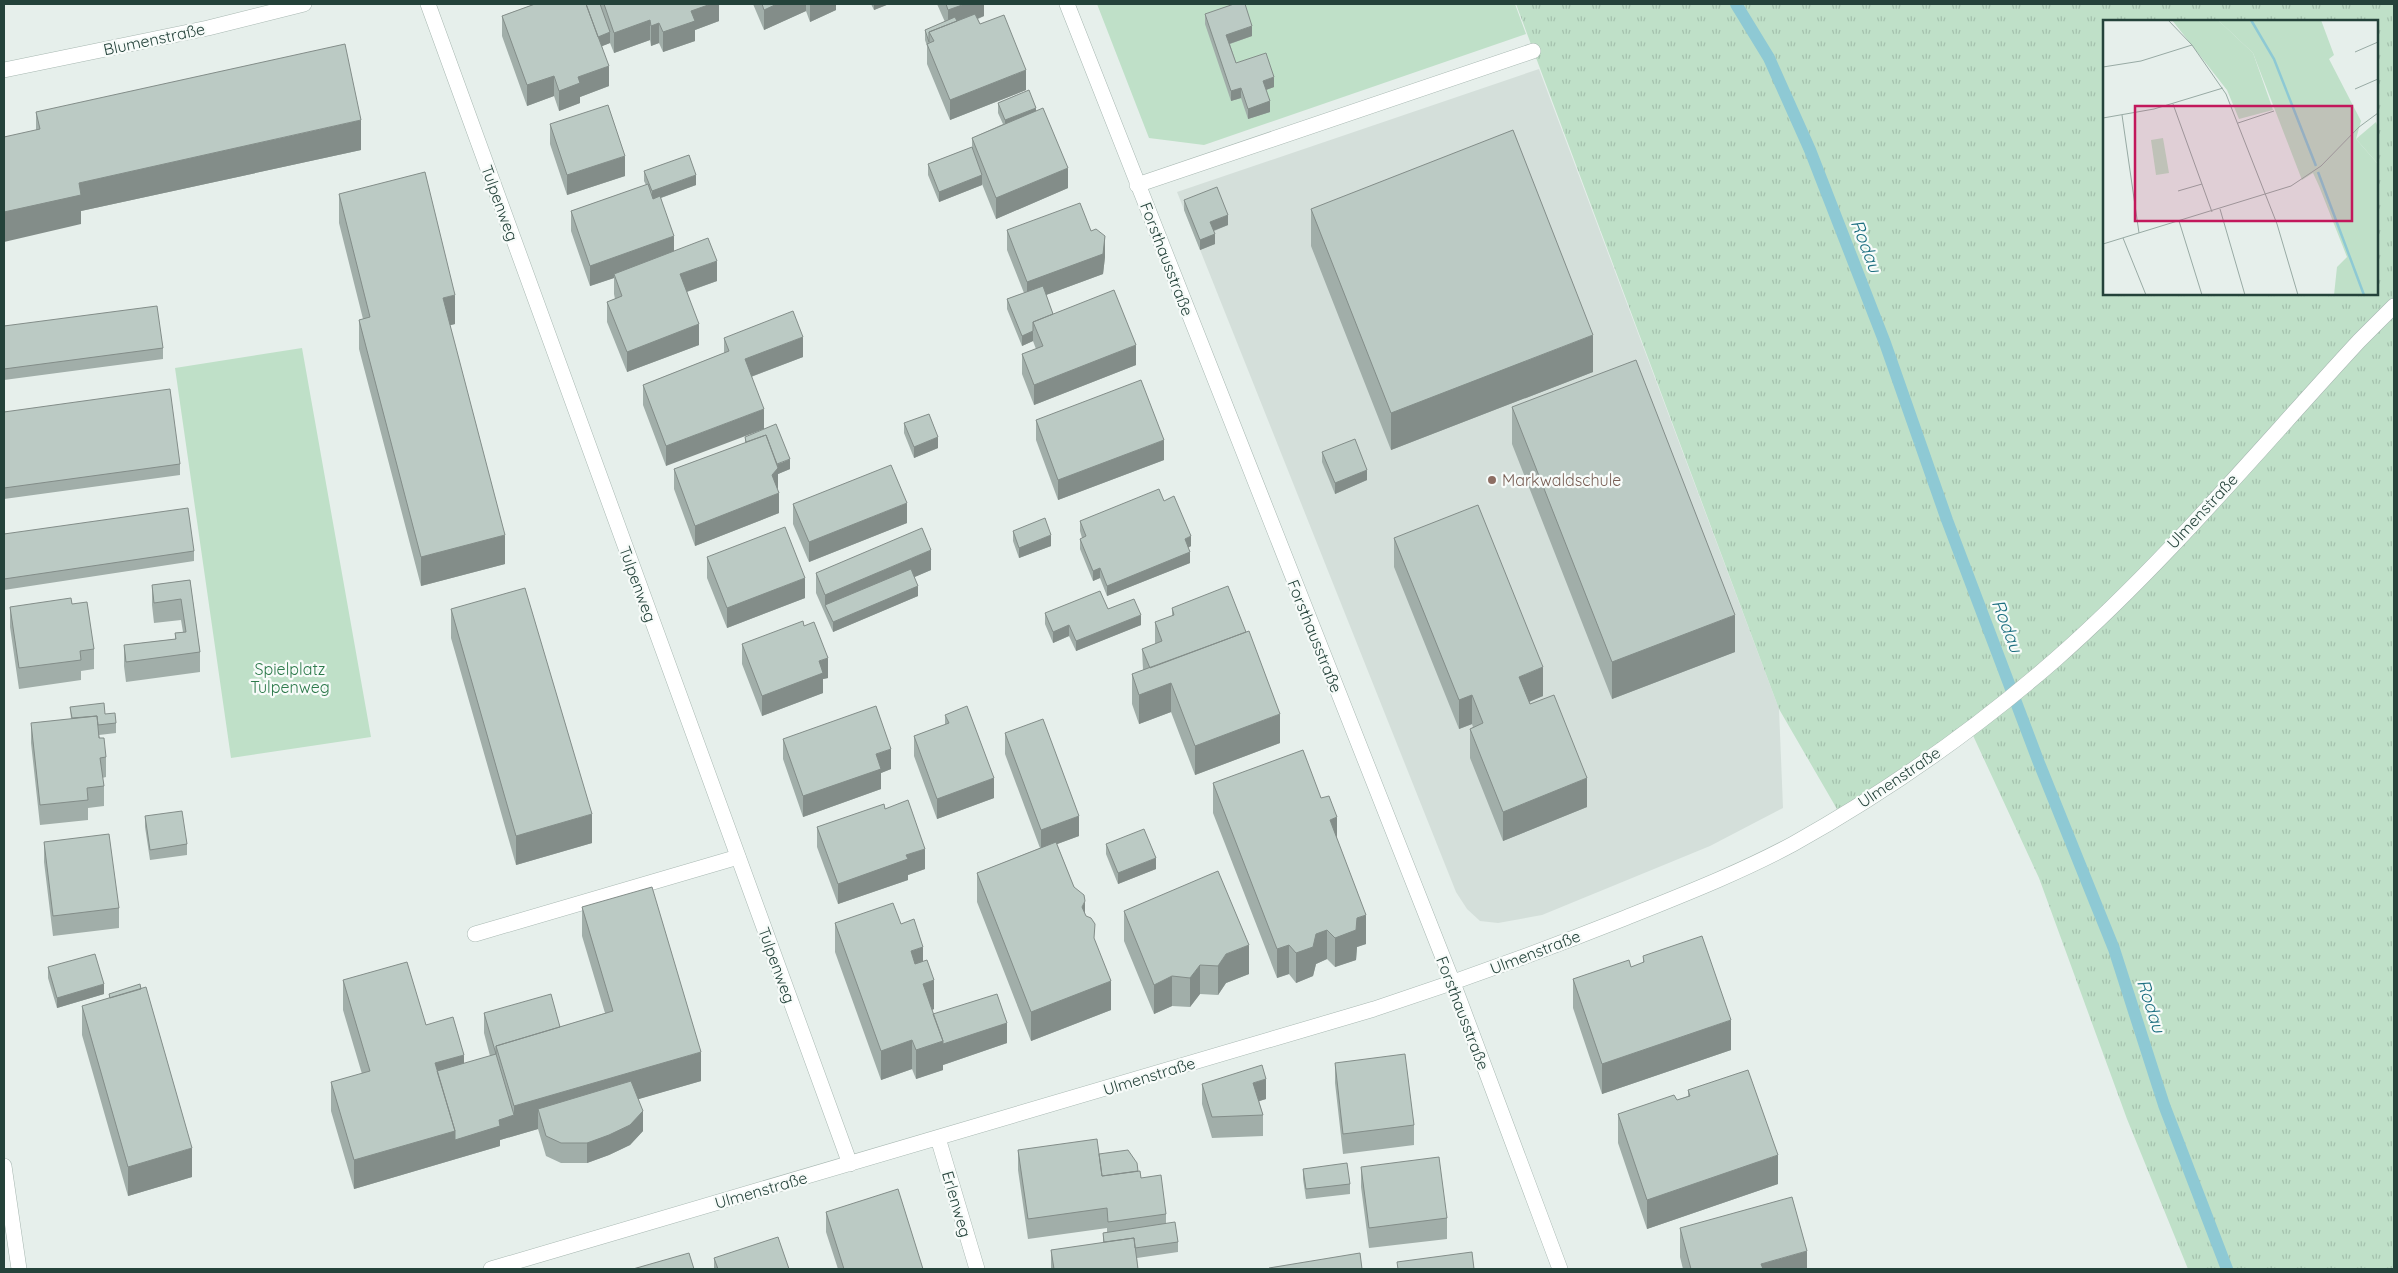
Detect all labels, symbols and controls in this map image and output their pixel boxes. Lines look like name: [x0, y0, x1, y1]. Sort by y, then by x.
street label: Blumenstraße: [101, 18, 207, 60]
inset map: [2103, 20, 2378, 295]
street label: Tulpenweg: [477, 162, 523, 244]
street label: Forsthausstraße: [1136, 199, 1198, 319]
water label: Rodau: [1846, 216, 1888, 277]
street label: Ulmenstraße: [2162, 469, 2242, 553]
place label: Markwaldschule: [1502, 470, 1621, 490]
marker: Markwaldschule: [1486, 474, 1498, 486]
street label: Tulpenweg: [615, 543, 661, 625]
street label: Forsthausstraße: [1283, 577, 1347, 695]
water label: Rodau: [1987, 596, 2029, 657]
park label: Spielplatz Tulpenweg: [250, 659, 330, 697]
street label: Ulmenstraße: [1854, 742, 1944, 812]
street label: Tulpenweg: [754, 924, 800, 1006]
street label: Ulmenstraße: [1487, 926, 1583, 978]
street label: Forsthausstraße: [1432, 953, 1494, 1073]
water label: Rodau: [2132, 976, 2171, 1037]
street label: Ulmenstraße: [1101, 1053, 1197, 1099]
street label: Ulmenstraße: [712, 1167, 810, 1213]
street label: Erlenweg: [938, 1169, 976, 1239]

